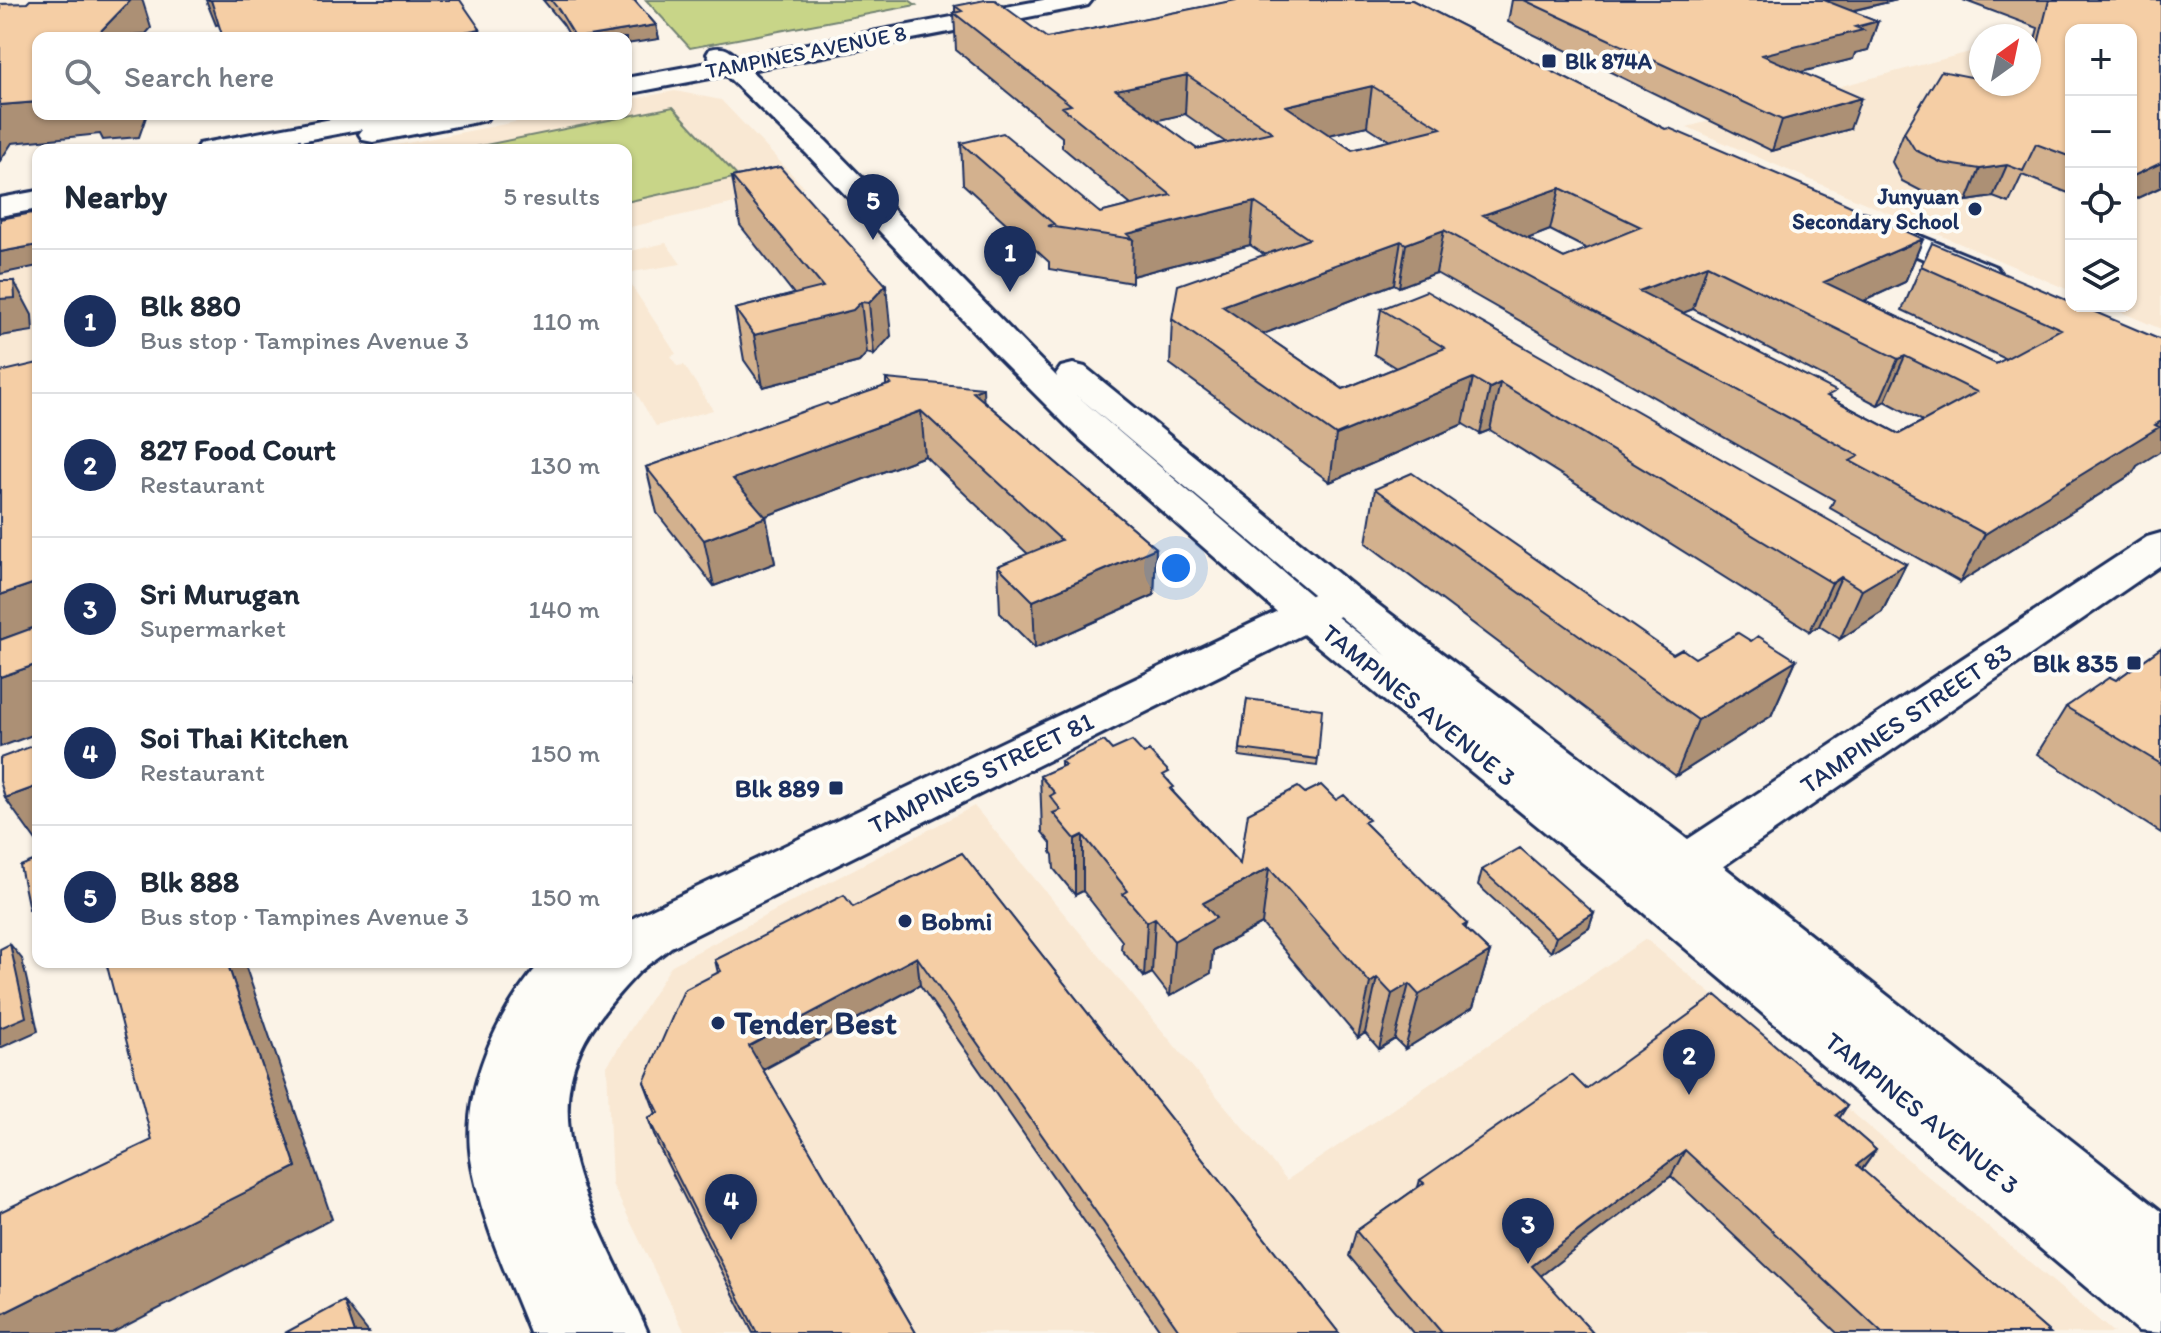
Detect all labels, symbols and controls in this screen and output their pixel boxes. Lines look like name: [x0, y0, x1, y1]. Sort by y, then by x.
street label: TAMPINES AVENUE 8: [703, 19, 909, 85]
north arrow: [1969, 24, 2041, 96]
map controls: [2065, 24, 2137, 312]
button: +: [2065, 24, 2137, 96]
search box: [32, 32, 632, 120]
place label: Blk 874A: [1565, 48, 1653, 75]
marker: Blk 874A: [1540, 52, 1558, 70]
icon: search: [60, 54, 104, 98]
text: Search here: [124, 58, 274, 95]
button: −: [2065, 96, 2137, 168]
button: locate: [2065, 168, 2137, 240]
pin: 5: [847, 174, 899, 240]
text: Nearby: [64, 176, 167, 217]
text: 5 results: [503, 180, 600, 212]
place label: Junyuan Secondary School: [1792, 183, 1960, 235]
marker: Junyuan Secondary School: [1966, 200, 1984, 218]
pin: 1: [984, 226, 1036, 292]
button: layers: [2065, 240, 2137, 312]
text: Blk 880: [140, 287, 241, 324]
text: 1: [84, 305, 96, 337]
text: 110 m: [532, 305, 600, 337]
text: Bus stop · Tampines Avenue 3: [140, 324, 469, 356]
text: 827 Food Court: [140, 431, 336, 468]
text: 2: [83, 449, 97, 481]
text: 130 m: [530, 449, 600, 481]
text: Restaurant: [140, 468, 265, 500]
your location: [1156, 548, 1196, 588]
text: Sri Murugan: [140, 575, 300, 612]
text: 3: [83, 593, 97, 625]
text: 140 m: [529, 593, 600, 625]
text: Supermarket: [140, 612, 286, 644]
street label: TAMPINES AVENUE 3: [1315, 617, 1523, 793]
street label: TAMPINES STREET 83: [1794, 635, 2018, 801]
place label: Blk 835: [2033, 647, 2118, 679]
marker: Blk 835: [2125, 654, 2143, 672]
street label: TAMPINES STREET 81: [863, 705, 1099, 841]
text: Soi Thai Kitchen: [140, 719, 348, 756]
text: 4: [82, 737, 98, 769]
text: 150 m: [531, 737, 600, 769]
text: Restaurant: [140, 756, 265, 788]
place label: Blk 889: [735, 772, 820, 804]
marker: Blk 889: [827, 779, 845, 797]
text: Blk 888: [140, 863, 239, 900]
text: 5: [83, 881, 97, 913]
text: 150 m: [531, 881, 600, 913]
text: Bus stop · Tampines Avenue 3: [140, 900, 469, 932]
place label: Bobmi: [921, 905, 992, 937]
marker: Bobmi: [896, 912, 914, 930]
place label: Tender Best: [733, 1004, 897, 1042]
marker: Tender Best: [709, 1014, 727, 1032]
street label: TAMPINES AVENUE 3: [1818, 1025, 2026, 1201]
pin: 2: [1663, 1029, 1715, 1095]
pin: 4: [705, 1174, 757, 1240]
pin: 3: [1502, 1198, 1554, 1264]

